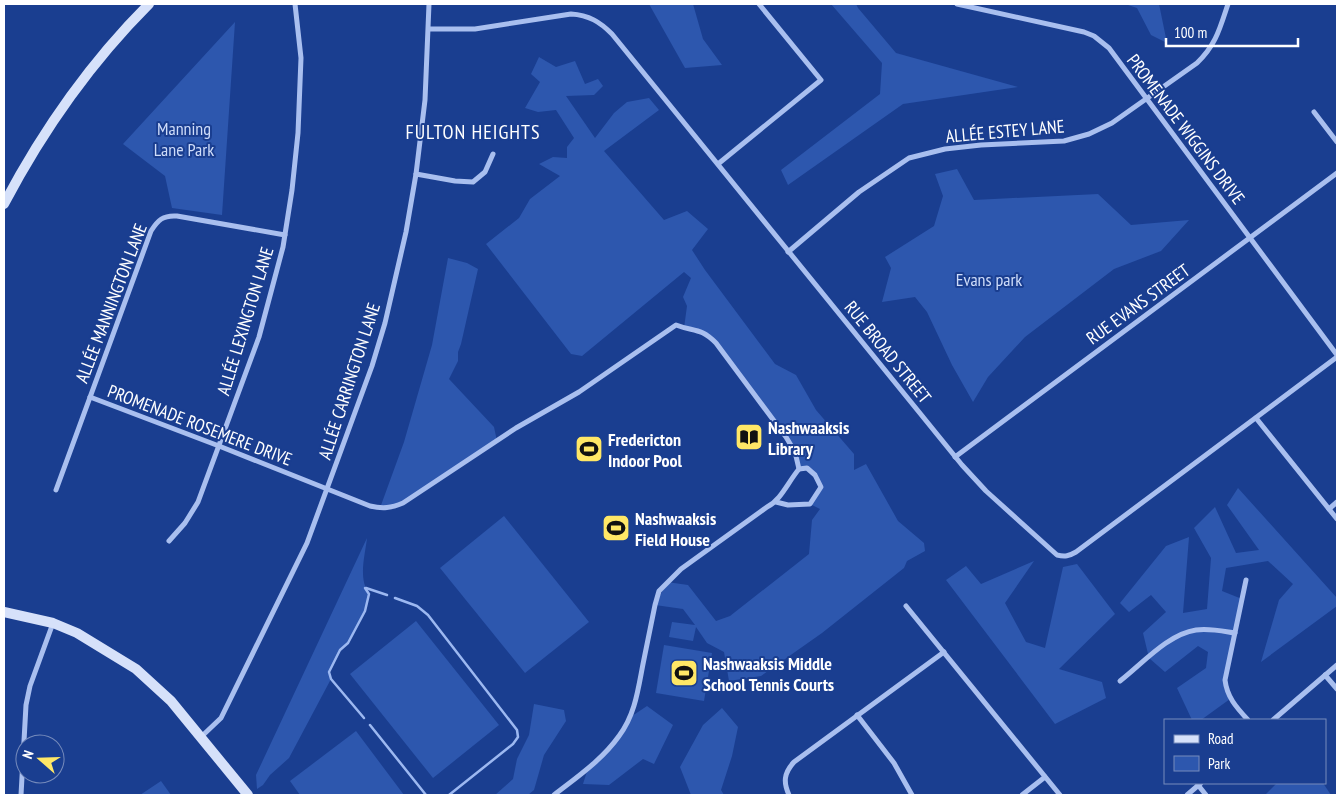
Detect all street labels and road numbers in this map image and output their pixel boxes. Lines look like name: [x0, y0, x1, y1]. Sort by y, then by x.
street label: PROMENADE WIGGINS DRIVE: [1122, 49, 1250, 209]
street label: ALLÉE ESTEY LANE: [945, 114, 1065, 148]
street label: ALLÉE MANNINGTON LANE: [70, 220, 152, 386]
street label: ALLÉE LEXINGTON LANE: [212, 244, 278, 398]
street label: RUE EVANS STREET: [1082, 259, 1194, 349]
street label: RUE BROAD STREET: [840, 296, 936, 408]
street label: ALLÉE CARRINGTON LANE: [313, 300, 385, 462]
street label: PROMENADE ROSEMERE DRIVE: [105, 379, 295, 471]

